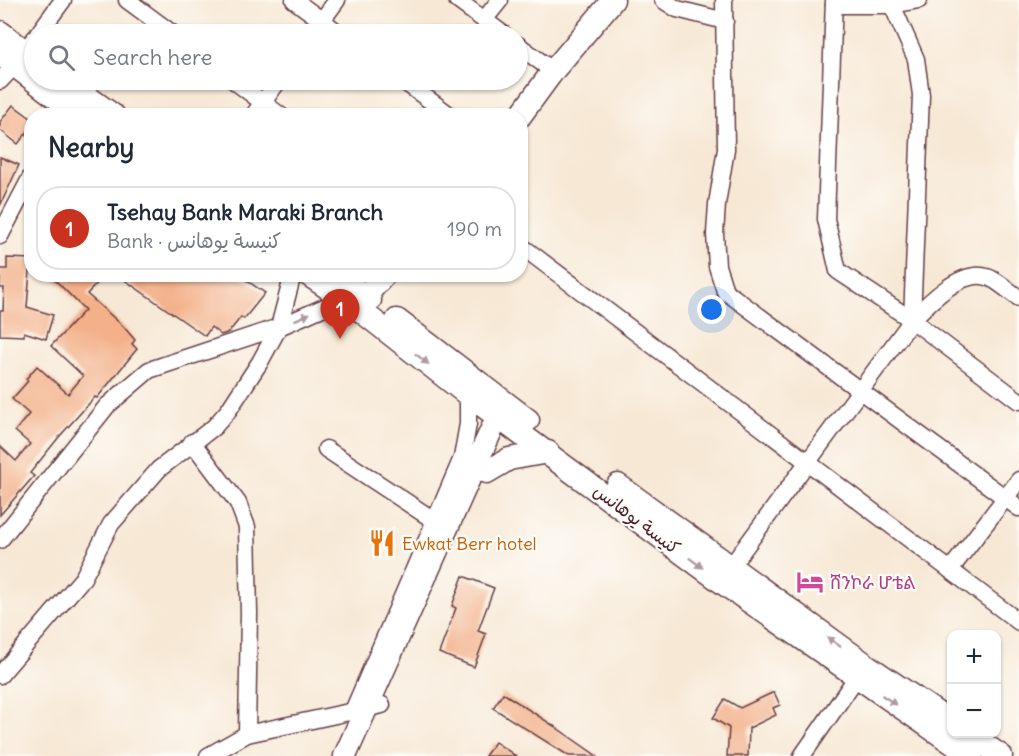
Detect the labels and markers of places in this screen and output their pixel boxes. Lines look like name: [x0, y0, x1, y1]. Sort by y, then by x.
pin: 1: [320, 290, 360, 339]
restaurant icon: Ewkat Berr hotel: [367, 528, 397, 558]
place label: Ewkat Berr hotel: [402, 532, 537, 555]
hotel icon: ሸንኮራ ሆቴል: [795, 567, 825, 597]
place label: ሸንኮራ ሆቴል: [830, 571, 916, 594]

